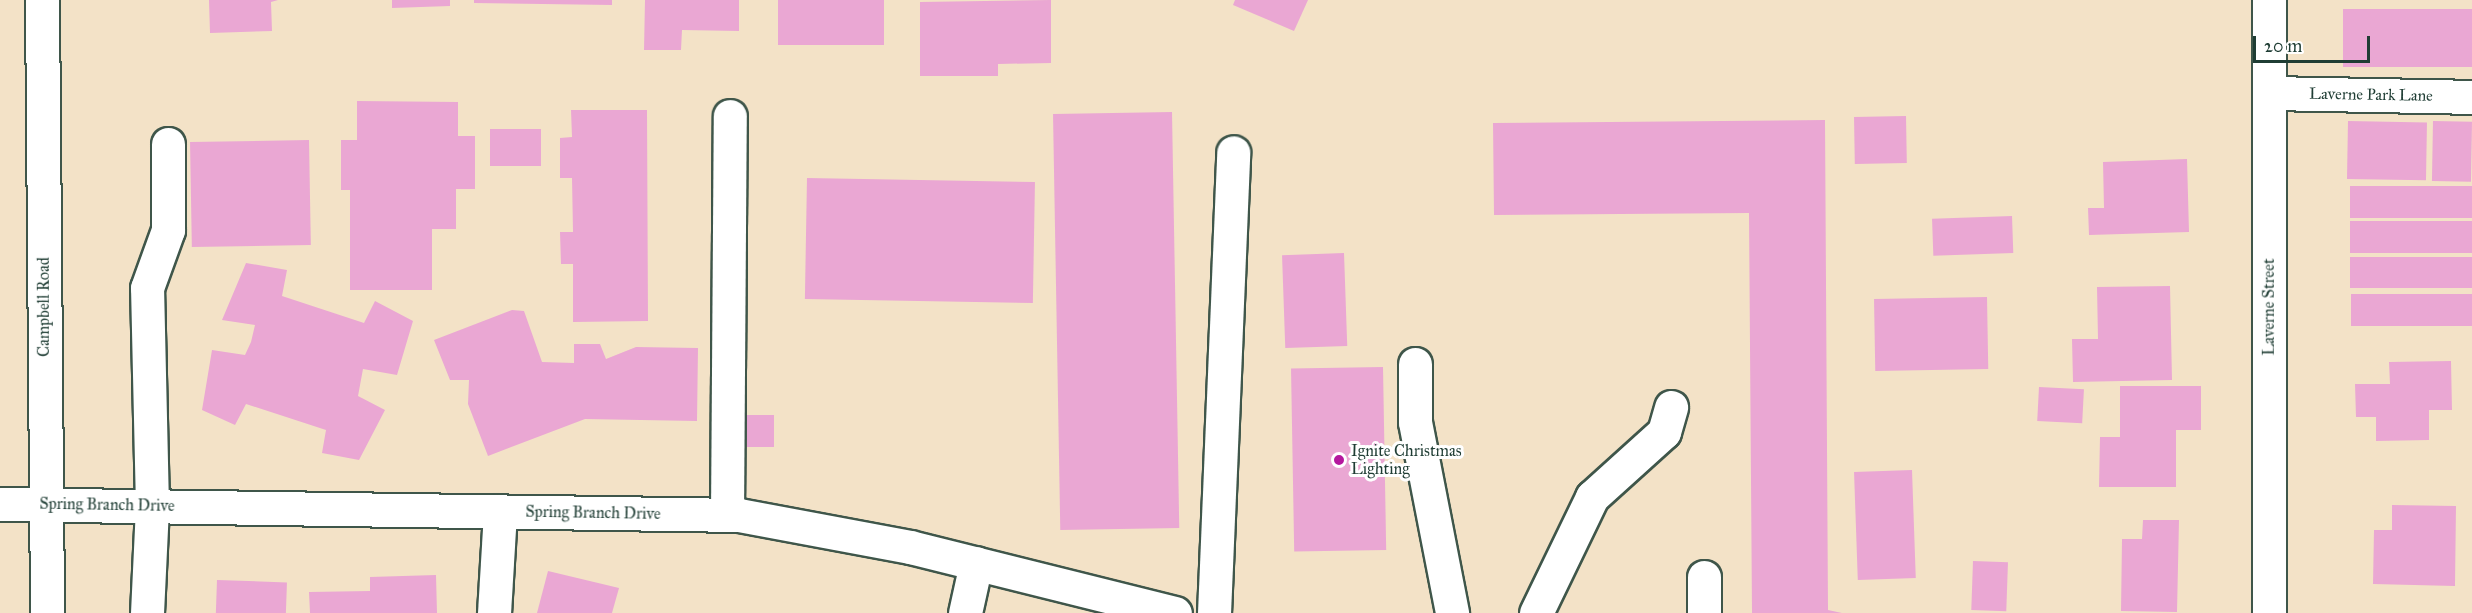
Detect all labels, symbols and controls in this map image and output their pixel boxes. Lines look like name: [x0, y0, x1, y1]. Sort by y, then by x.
scale bar: [2256, 24, 2373, 62]
text: 20 m: [2264, 35, 2302, 57]
street label: Laverne Park Lane: [2309, 84, 2433, 106]
street label: Campbell Road: [34, 257, 54, 357]
street label: Laverne Street: [2259, 258, 2279, 356]
place label: Ignite Christmas Lighting: [1351, 441, 1462, 479]
marker: Ignite Christmas Lighting: [1332, 453, 1346, 467]
street label: Spring Branch Drive: [39, 494, 175, 516]
street label: Spring Branch Drive: [525, 502, 661, 524]

